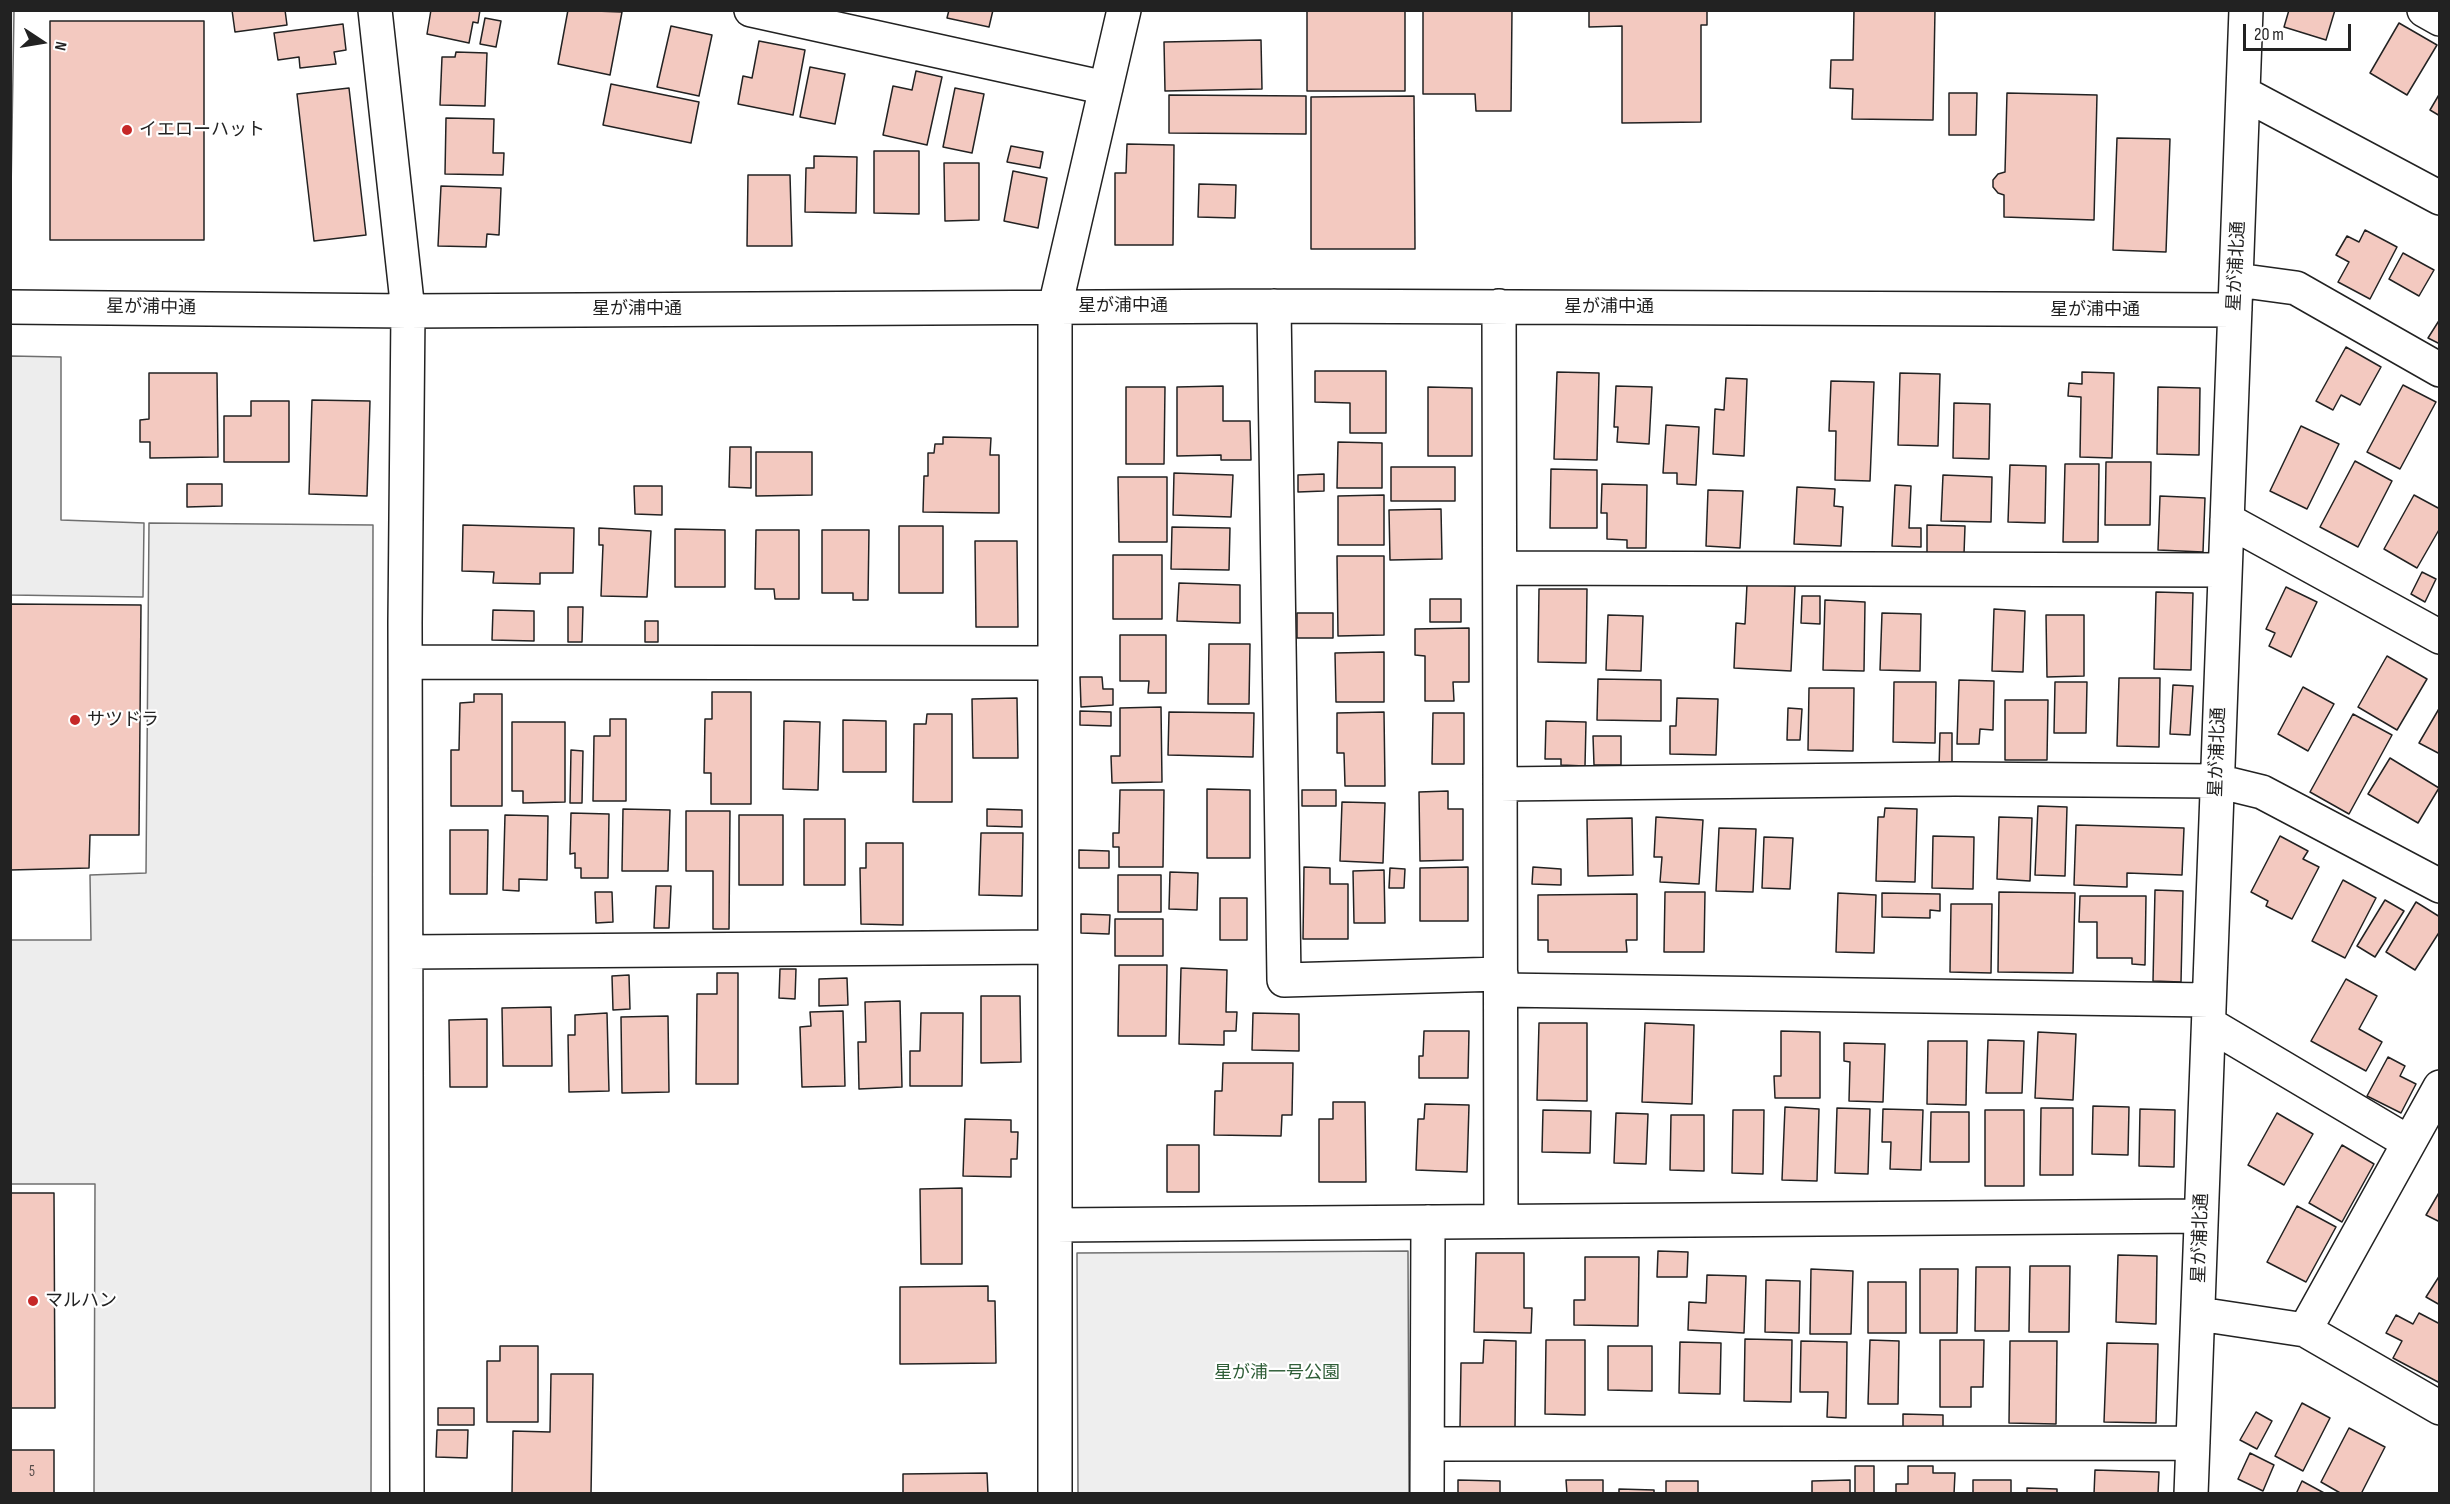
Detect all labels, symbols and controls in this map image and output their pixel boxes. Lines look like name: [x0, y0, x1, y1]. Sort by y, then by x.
north arrow: [12, 12, 72, 72]
scale bar: [2246, 12, 2354, 50]
text: 20 m: [2254, 24, 2284, 45]
text: N: [50, 40, 70, 52]
place label: イエローハット: [139, 119, 265, 141]
marker: イエローハット: [120, 123, 134, 137]
street label: 星が浦北通: [2224, 220, 2250, 312]
street label: 星が浦中通: [1078, 295, 1168, 317]
street label: 星が浦中通: [106, 296, 196, 320]
street label: 星が浦中通: [1564, 296, 1654, 318]
street label: 星が浦中通: [592, 298, 682, 320]
street label: 星が浦中通: [2050, 299, 2140, 321]
street label: 星が浦北通: [2206, 707, 2230, 797]
place label: サツドラ: [87, 709, 159, 731]
marker: サツドラ: [68, 713, 82, 727]
street label: 星が浦北通: [2189, 1193, 2213, 1283]
place label: マルハン: [45, 1290, 117, 1312]
marker: マルハン: [26, 1294, 40, 1308]
park label: 星が浦一号公園: [1214, 1362, 1340, 1384]
house number: 5: [29, 1463, 35, 1481]

